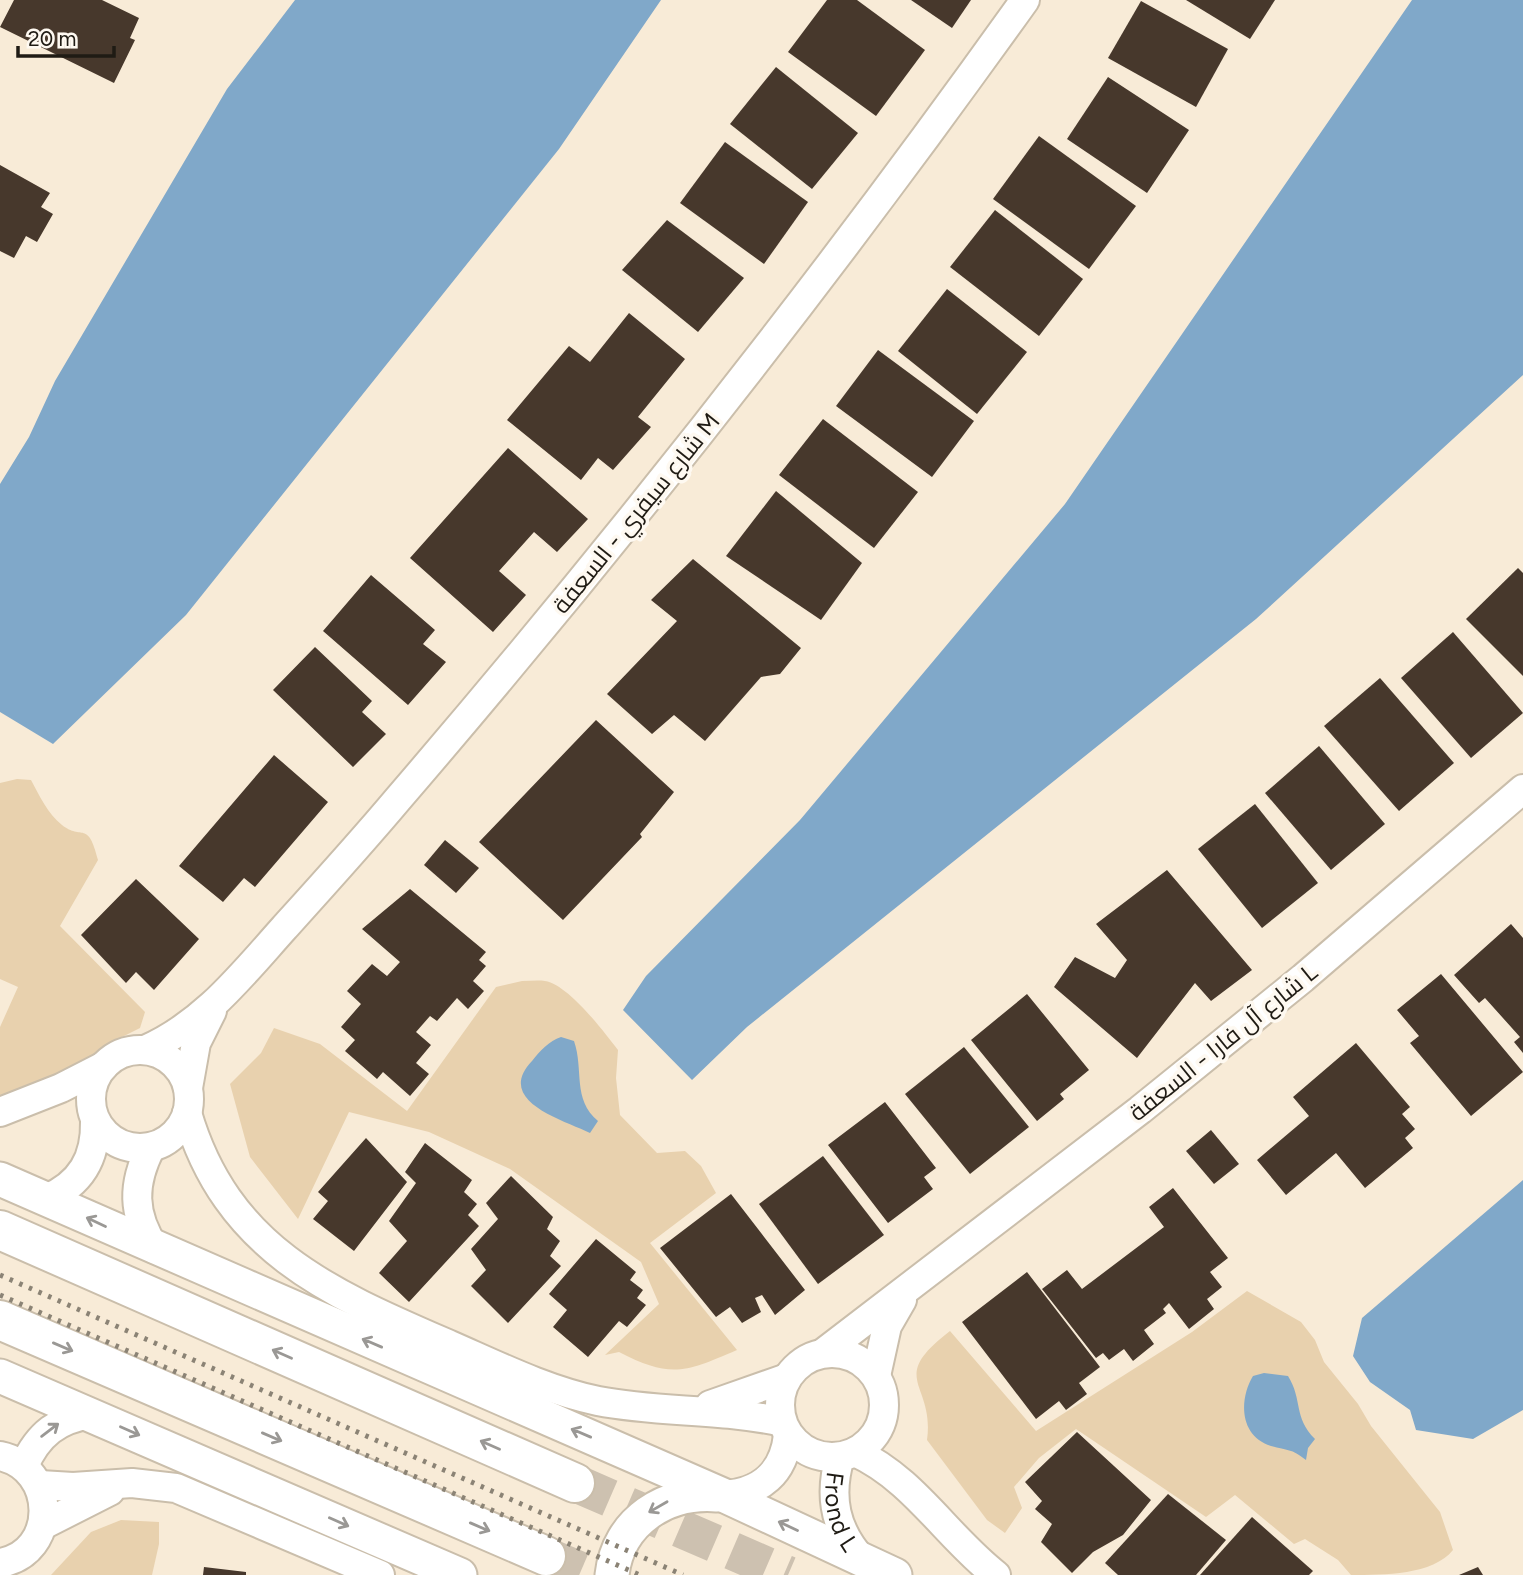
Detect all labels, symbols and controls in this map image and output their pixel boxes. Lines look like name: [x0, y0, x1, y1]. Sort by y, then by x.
scale bar: [18, 14, 114, 58]
text: 20 m: [28, 26, 76, 51]
street label: شارع سيفري - السعفة M: [546, 407, 729, 622]
street label: شارع آل فارا - السعفة L: [1123, 957, 1325, 1128]
one-way arrow: [86, 1215, 107, 1228]
one-way arrow: [362, 1336, 383, 1349]
one-way arrow: [51, 1341, 73, 1354]
one-way arrow: [272, 1347, 293, 1360]
one-way arrow: [41, 1423, 60, 1438]
one-way arrow: [119, 1425, 141, 1438]
one-way arrow: [570, 1426, 592, 1439]
one-way arrow: [260, 1431, 282, 1444]
one-way arrow: [480, 1438, 502, 1451]
street label: Frond L: [820, 1470, 865, 1557]
one-way arrow: [648, 1500, 668, 1514]
one-way arrow: [328, 1516, 349, 1529]
one-way arrow: [778, 1519, 799, 1532]
one-way arrow: [469, 1522, 491, 1535]

